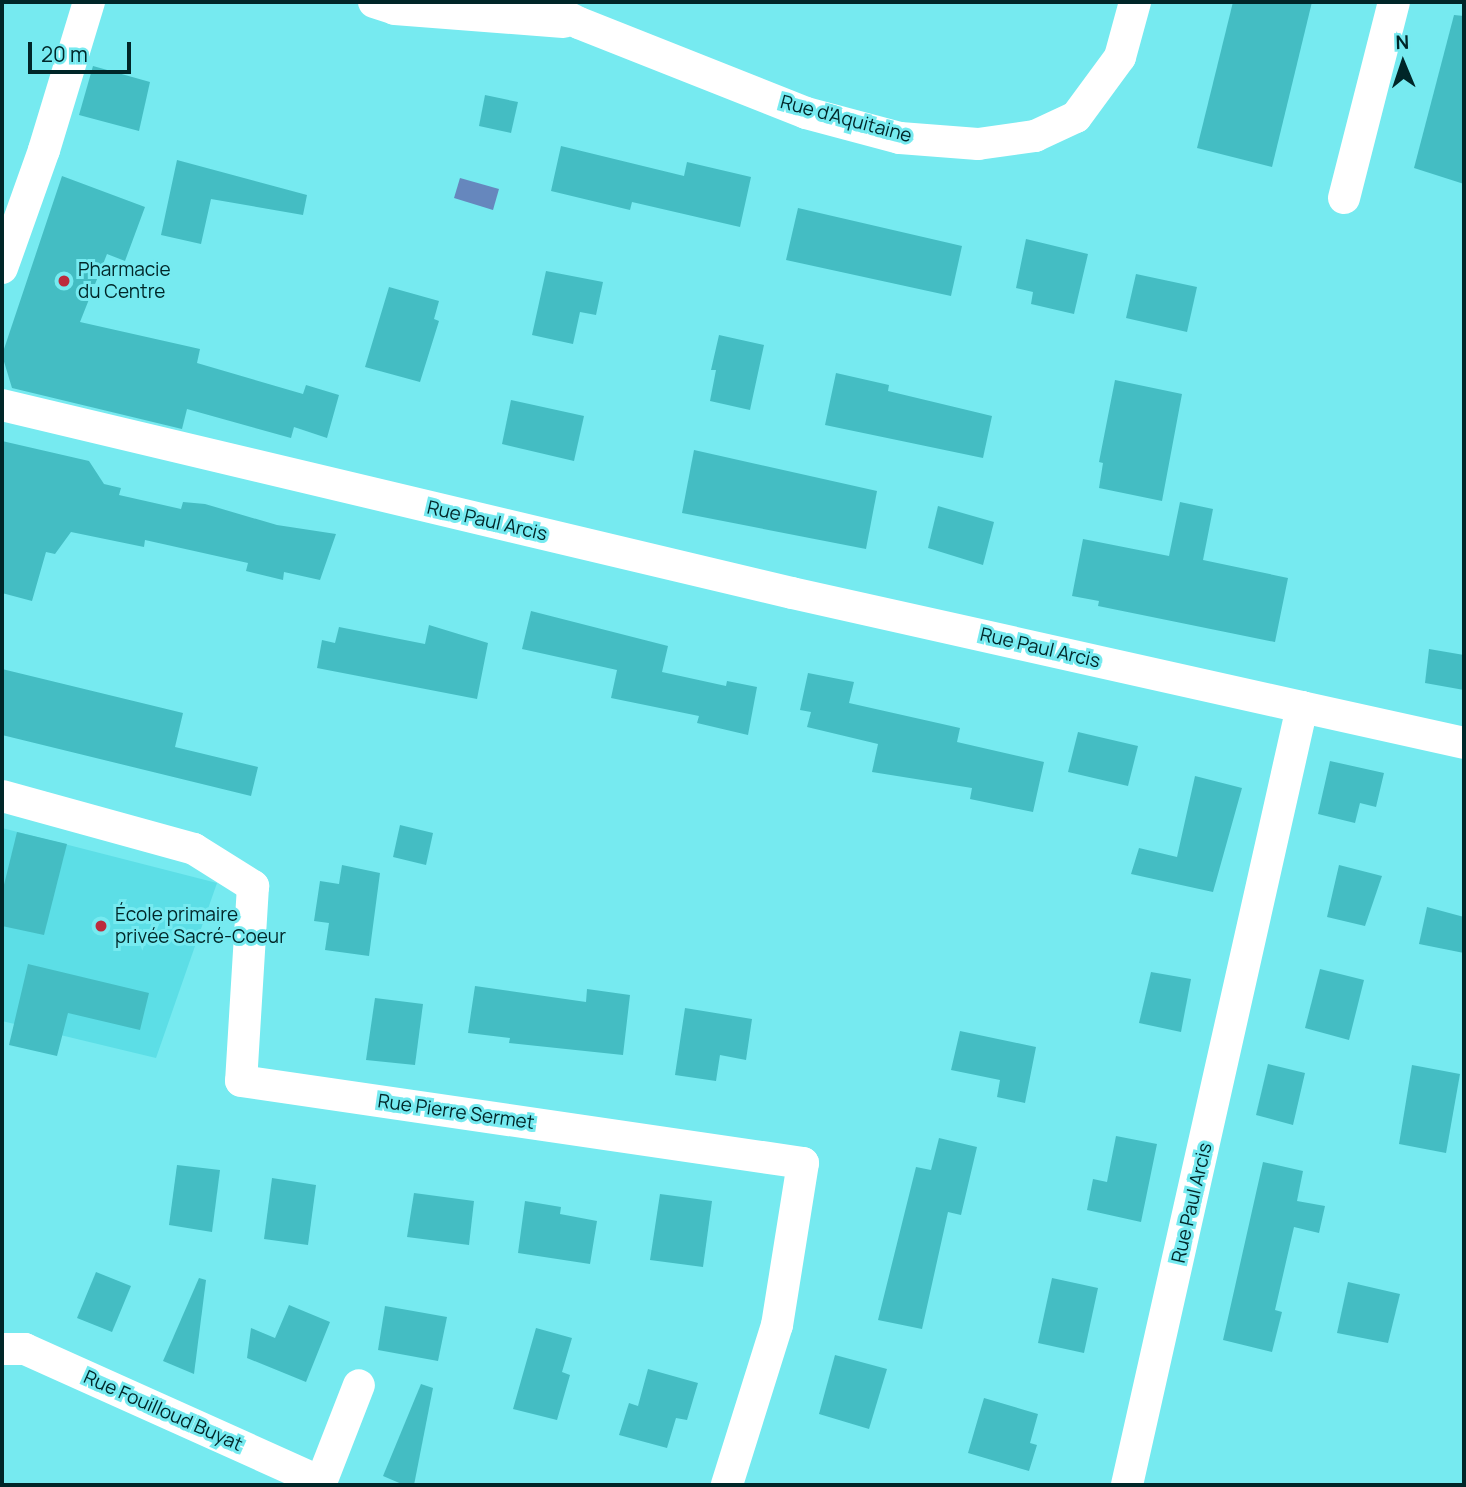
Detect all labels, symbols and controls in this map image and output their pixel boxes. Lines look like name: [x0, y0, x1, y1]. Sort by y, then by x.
scale bar: [32, 28, 135, 72]
north arrow: [1368, 28, 1438, 98]
text: N: [1395, 29, 1410, 55]
text: 20 m: [41, 40, 88, 68]
street label: Rue d'Aquitaine: [778, 90, 914, 148]
place label: Pharmacie du Centre: [78, 259, 171, 303]
marker: Pharmacie du Centre: [56, 273, 72, 289]
street label: Rue Paul Arcis: [425, 496, 549, 546]
street label: Rue Paul Arcis: [978, 623, 1102, 673]
place label: École primaire privée Sacré-Coeur: [115, 904, 286, 948]
marker: École primaire privée Sacré-Coeur: [93, 918, 109, 934]
street label: Rue Pierre Sermet: [376, 1090, 536, 1134]
street label: Rue Paul Arcis: [1167, 1141, 1217, 1265]
street label: Rue Fouilloud Buyat: [80, 1366, 246, 1456]

